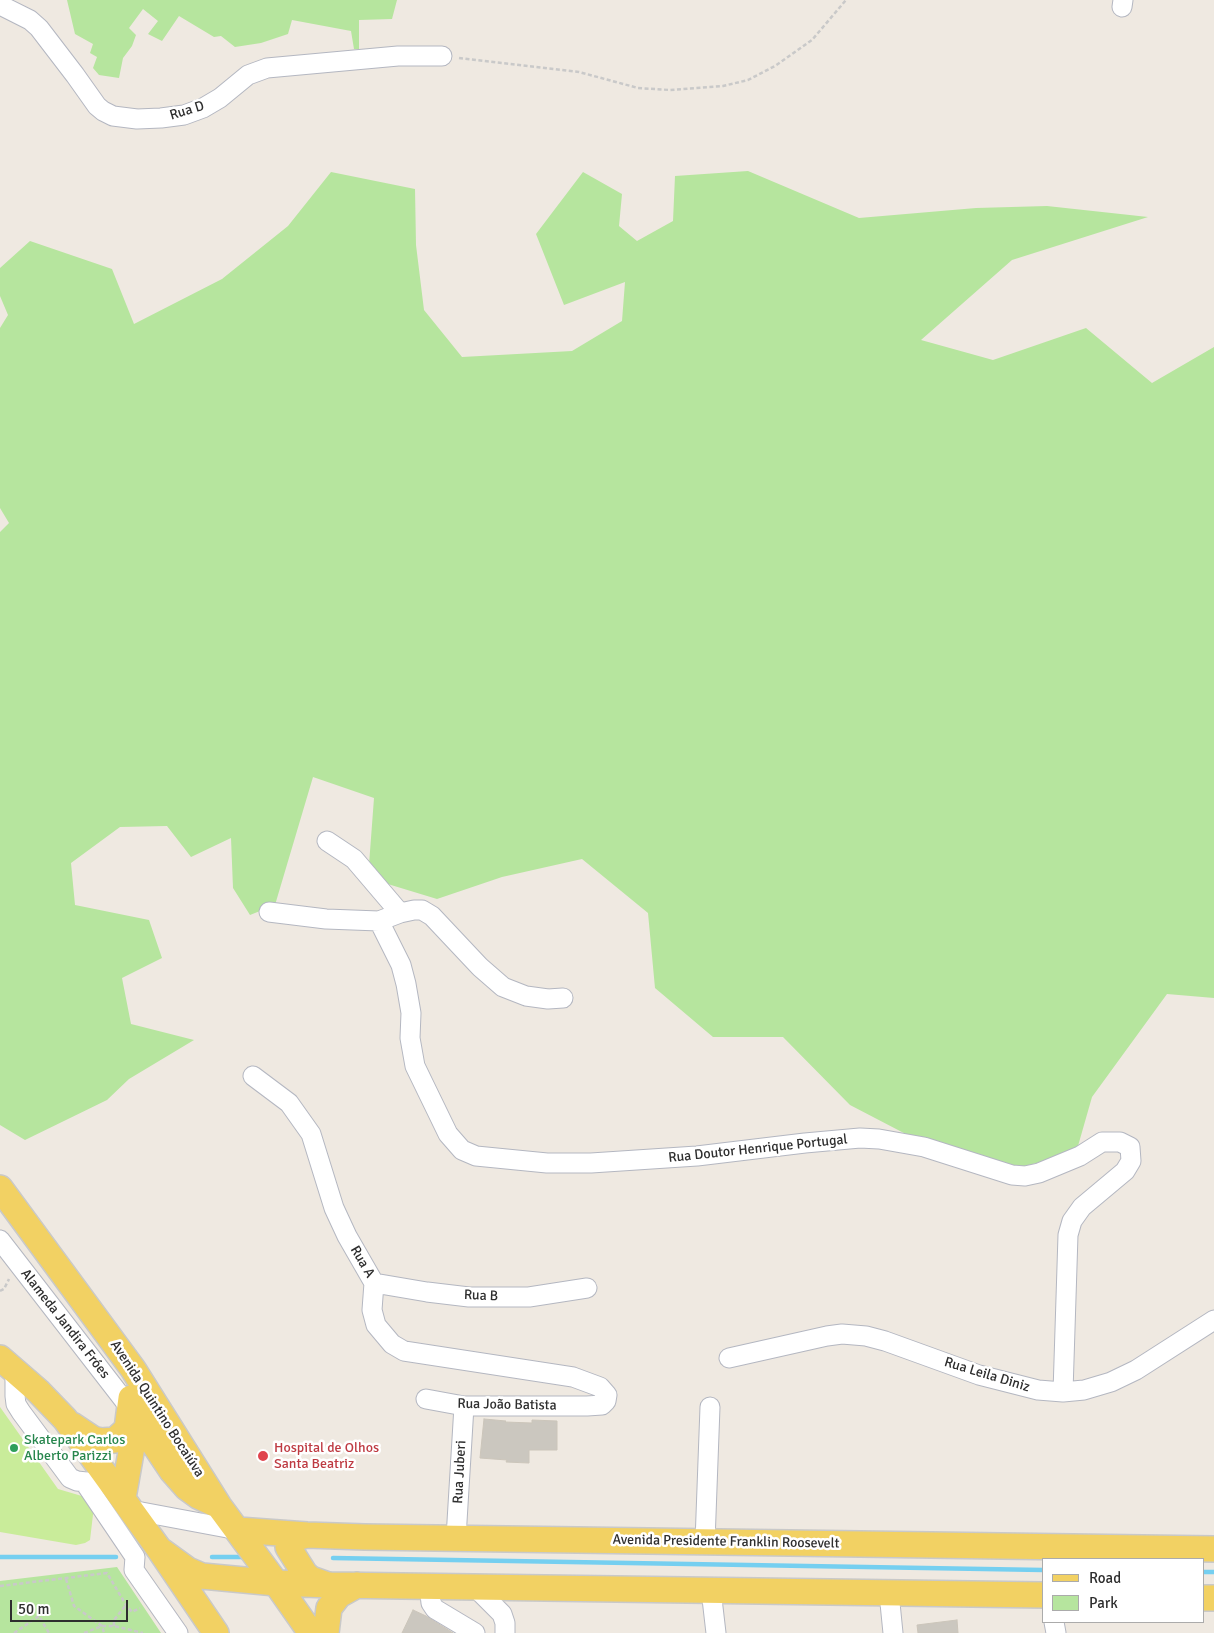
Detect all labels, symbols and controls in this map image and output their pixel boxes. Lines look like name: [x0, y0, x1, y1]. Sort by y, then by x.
street label: Rua D: [168, 98, 206, 124]
street label: Rua Doutor Henrique Portugal: [668, 1131, 848, 1167]
street label: Rua A: [346, 1243, 378, 1281]
street label: Alameda Jandira Fróes: [17, 1266, 113, 1382]
street label: Rua B: [464, 1287, 498, 1305]
street label: Avenida Quintino Bocaiúva: [106, 1337, 208, 1481]
street label: Rua Leila Diniz: [942, 1354, 1032, 1396]
street label: Rua João Batista: [457, 1396, 557, 1414]
place label: Skatepark Carlos Alberto Parizzi: [24, 1432, 125, 1464]
place label: Hospital de Olhos Santa Beatriz: [274, 1440, 379, 1472]
street label: Rua Juberi: [450, 1440, 470, 1504]
marker: Skatepark Carlos Alberto Parizzi: [8, 1442, 20, 1454]
marker: Hospital de Olhos Santa Beatriz: [256, 1449, 270, 1463]
street label: Avenida Presidente Franklin Roosevelt: [612, 1532, 840, 1552]
legend: [1042, 1558, 1204, 1623]
text: Road: [1089, 1569, 1121, 1587]
scale bar: [12, 1590, 130, 1622]
text: Park: [1089, 1594, 1118, 1612]
text: 50 m: [18, 1600, 49, 1618]

